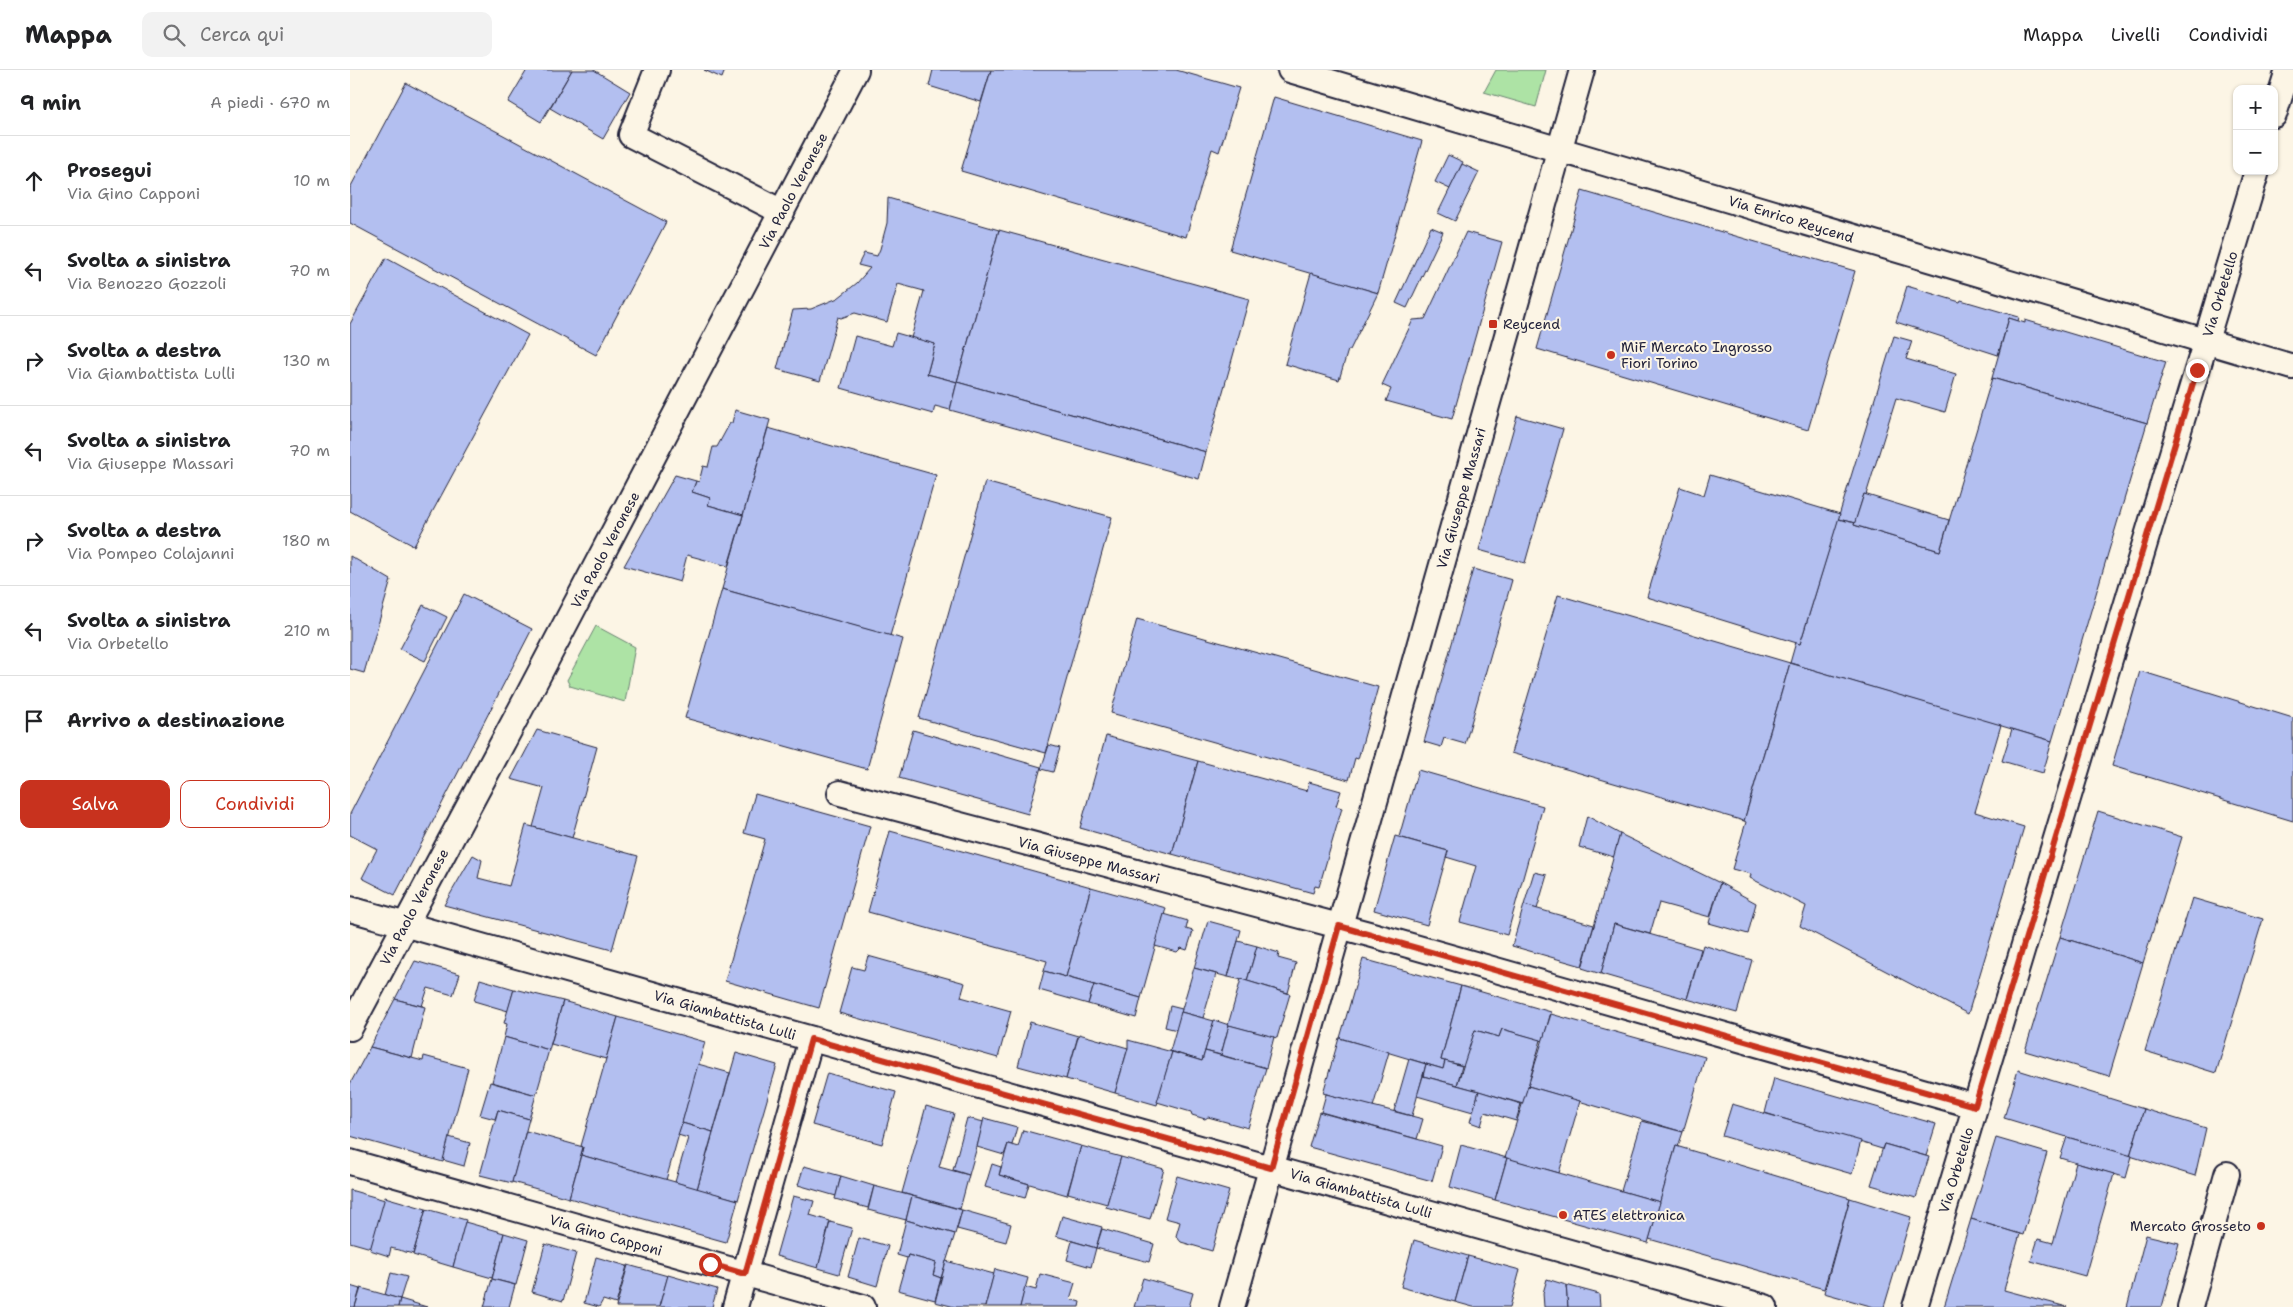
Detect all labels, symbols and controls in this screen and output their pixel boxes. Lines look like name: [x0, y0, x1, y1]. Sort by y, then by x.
search box: [142, 12, 492, 57]
text: Mappa: [25, 19, 112, 51]
icon: search: [160, 21, 188, 49]
text: Cerca qui: [200, 22, 284, 47]
text: Mappa: [2023, 23, 2083, 47]
text: Livelli: [2111, 23, 2160, 47]
text: Condividi: [2188, 23, 2268, 47]
map controls: [2233, 85, 2278, 175]
button: +: [2233, 85, 2278, 130]
text: 9 min: [20, 89, 81, 117]
text: A piedi · 670 m: [210, 92, 330, 113]
street label: Via Paolo Veronese: [755, 129, 831, 252]
button: −: [2233, 130, 2278, 175]
text: Prosegui: [67, 158, 152, 183]
icon: ahead: [20, 167, 48, 195]
text: 10 m: [293, 170, 330, 191]
text: Via Gino Capponi: [67, 183, 200, 204]
street label: Via Enrico Reycend: [1726, 191, 1856, 247]
text: Svolta a sinistra: [67, 248, 230, 273]
street label: Via Orbetello: [2198, 249, 2242, 339]
icon: left: [20, 257, 48, 285]
text: 70 m: [289, 260, 330, 281]
text: Via Benozzo Gozzoli: [67, 273, 227, 294]
place label: Reycend: [1503, 315, 1560, 333]
marker: Reycend: [1487, 318, 1499, 330]
text: Svolta a destra: [67, 338, 221, 363]
place label: MiF Mercato Ingrosso Fiori Torino: [1621, 338, 1772, 372]
icon: right: [20, 347, 48, 375]
marker: MiF Mercato Ingrosso Fiori Torino: [1605, 349, 1617, 361]
text: 130 m: [283, 350, 330, 371]
route end: [2186, 359, 2209, 382]
text: Via Giambattista Lulli: [67, 363, 235, 384]
street label: Via Giuseppe Massari: [1432, 425, 1490, 571]
text: Svolta a sinistra: [67, 428, 230, 453]
icon: left: [20, 437, 48, 465]
text: 70 m: [289, 440, 330, 461]
text: Via Giuseppe Massari: [67, 453, 234, 474]
street label: Via Paolo Veronese: [567, 488, 643, 611]
text: Svolta a destra: [67, 518, 221, 543]
icon: right: [20, 527, 48, 555]
text: 180 m: [282, 530, 330, 551]
text: Via Pompeo Colajanni: [67, 543, 235, 564]
text: Svolta a sinistra: [67, 608, 230, 633]
icon: left: [20, 617, 48, 645]
text: 210 m: [283, 620, 330, 641]
text: Via Orbetello: [67, 633, 169, 654]
icon: arrive: [20, 707, 48, 735]
text: Arrivo a destinazione: [67, 708, 285, 733]
button: Salva: [20, 780, 170, 828]
button: Condividi: [180, 780, 330, 828]
street label: Via Giuseppe Massari: [1016, 832, 1162, 888]
street label: Via Paolo Veronese: [376, 845, 452, 968]
street label: Via Giambattista Lulli: [652, 986, 798, 1044]
street label: Via Orbetello: [1934, 1125, 1978, 1215]
street label: Via Giambattista Lulli: [1288, 1164, 1434, 1222]
place label: ATES elettronica: [1573, 1206, 1685, 1224]
marker: ATES elettronica: [1557, 1209, 1569, 1221]
street label: Via Gino Capponi: [548, 1210, 664, 1260]
place label: Mercato Grosseto: [2130, 1217, 2251, 1235]
marker: Mercato Grosseto: [2255, 1220, 2267, 1232]
route start: [699, 1253, 722, 1276]

